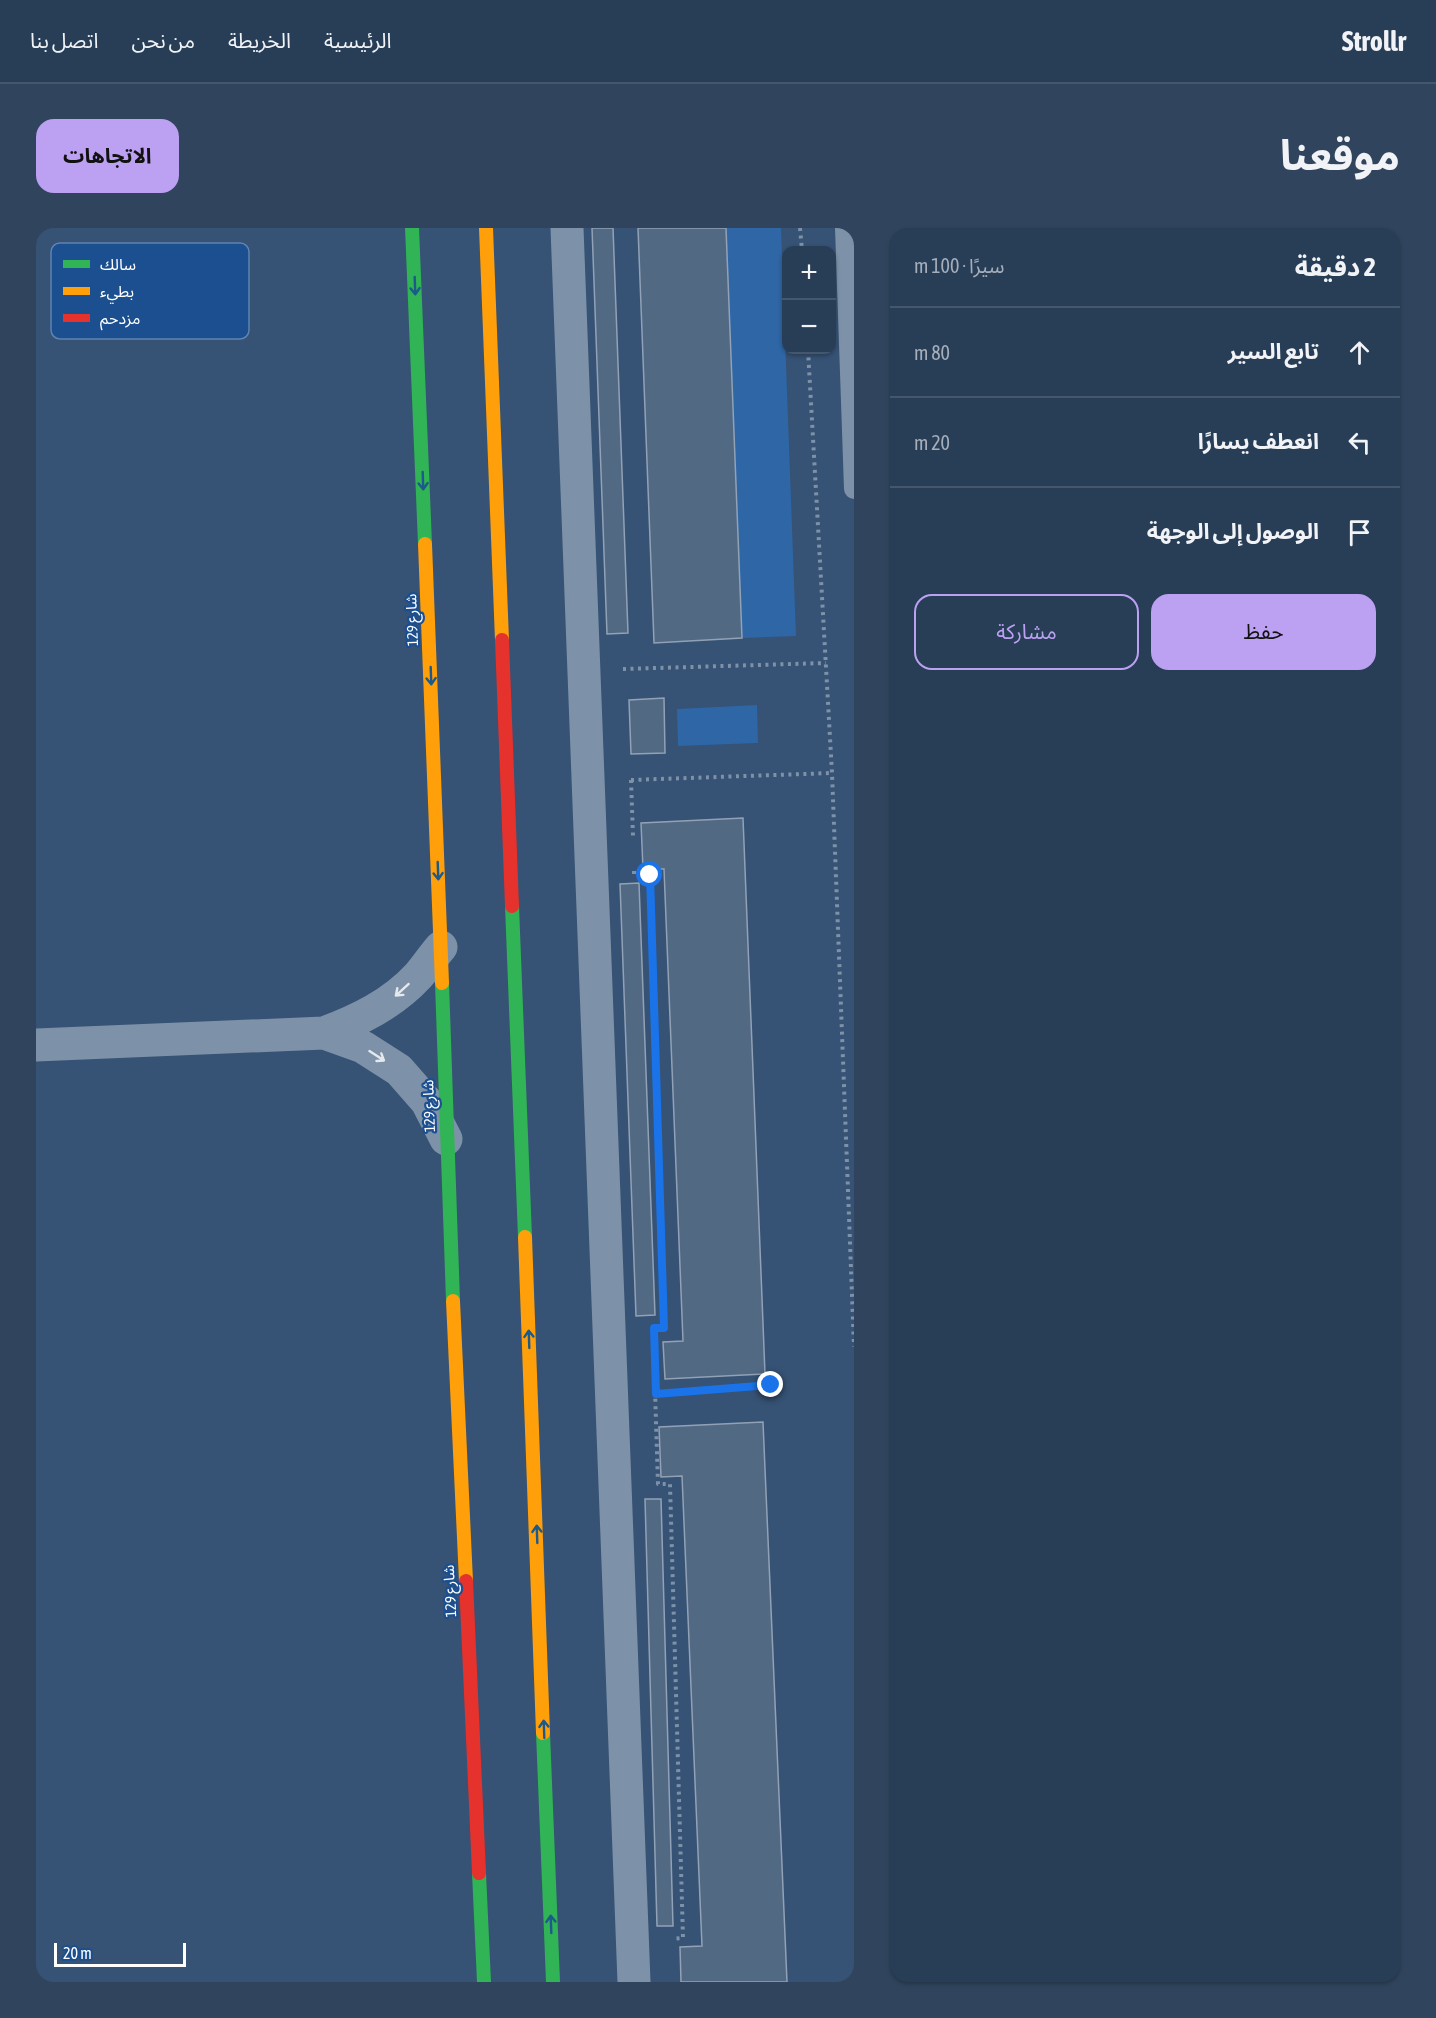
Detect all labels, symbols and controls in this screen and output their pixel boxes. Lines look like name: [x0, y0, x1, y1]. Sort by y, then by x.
text: Strollr: [1342, 25, 1406, 57]
text: اتصل بنا: [30, 28, 98, 52]
text: من نحن: [131, 28, 195, 52]
text: الخريطة: [228, 28, 291, 52]
text: الرئيسية: [324, 28, 391, 52]
button: الاتجاهات: [36, 119, 179, 193]
text: موقعنا: [1280, 131, 1400, 179]
legend: [51, 243, 249, 339]
map controls: [782, 246, 836, 354]
button: +: [782, 246, 836, 300]
text: 2 دقيقة: [1295, 252, 1376, 282]
text: سيرًا · 100 m: [914, 254, 1004, 277]
text: سالك: [100, 255, 136, 273]
one-way arrow: [409, 276, 420, 296]
text: بطيء: [100, 282, 134, 304]
button: −: [782, 300, 836, 354]
text: مزدحم: [100, 309, 140, 331]
icon: ahead: [1343, 336, 1376, 369]
text: تابع السير: [1228, 338, 1319, 364]
text: 80 m: [914, 341, 950, 364]
icon: left: [1343, 426, 1376, 459]
text: انعطف يسارًا: [1198, 428, 1319, 454]
text: 20 m: [914, 431, 950, 454]
one-way arrow: [417, 471, 428, 491]
icon: arrive: [1343, 516, 1376, 549]
text: الوصول إلى الوجهة: [1147, 518, 1319, 544]
street label: شارع 129: [402, 593, 425, 647]
button: مشاركة: [914, 594, 1139, 670]
button: حفظ: [1151, 594, 1376, 670]
one-way arrow: [425, 666, 436, 686]
one-way arrow: [433, 860, 444, 880]
route start: [636, 861, 662, 887]
one-way arrow: [395, 983, 410, 997]
one-way arrow: [368, 1051, 385, 1063]
street label: شارع 129: [419, 1079, 442, 1133]
one-way arrow: [524, 1329, 535, 1349]
route end: [757, 1371, 783, 1397]
one-way arrow: [531, 1524, 542, 1544]
street label: شارع 129: [440, 1564, 463, 1618]
one-way arrow: [538, 1719, 549, 1739]
one-way arrow: [546, 1914, 557, 1934]
scale bar: [54, 1940, 186, 1968]
text: 20 m: [63, 1944, 92, 1962]

